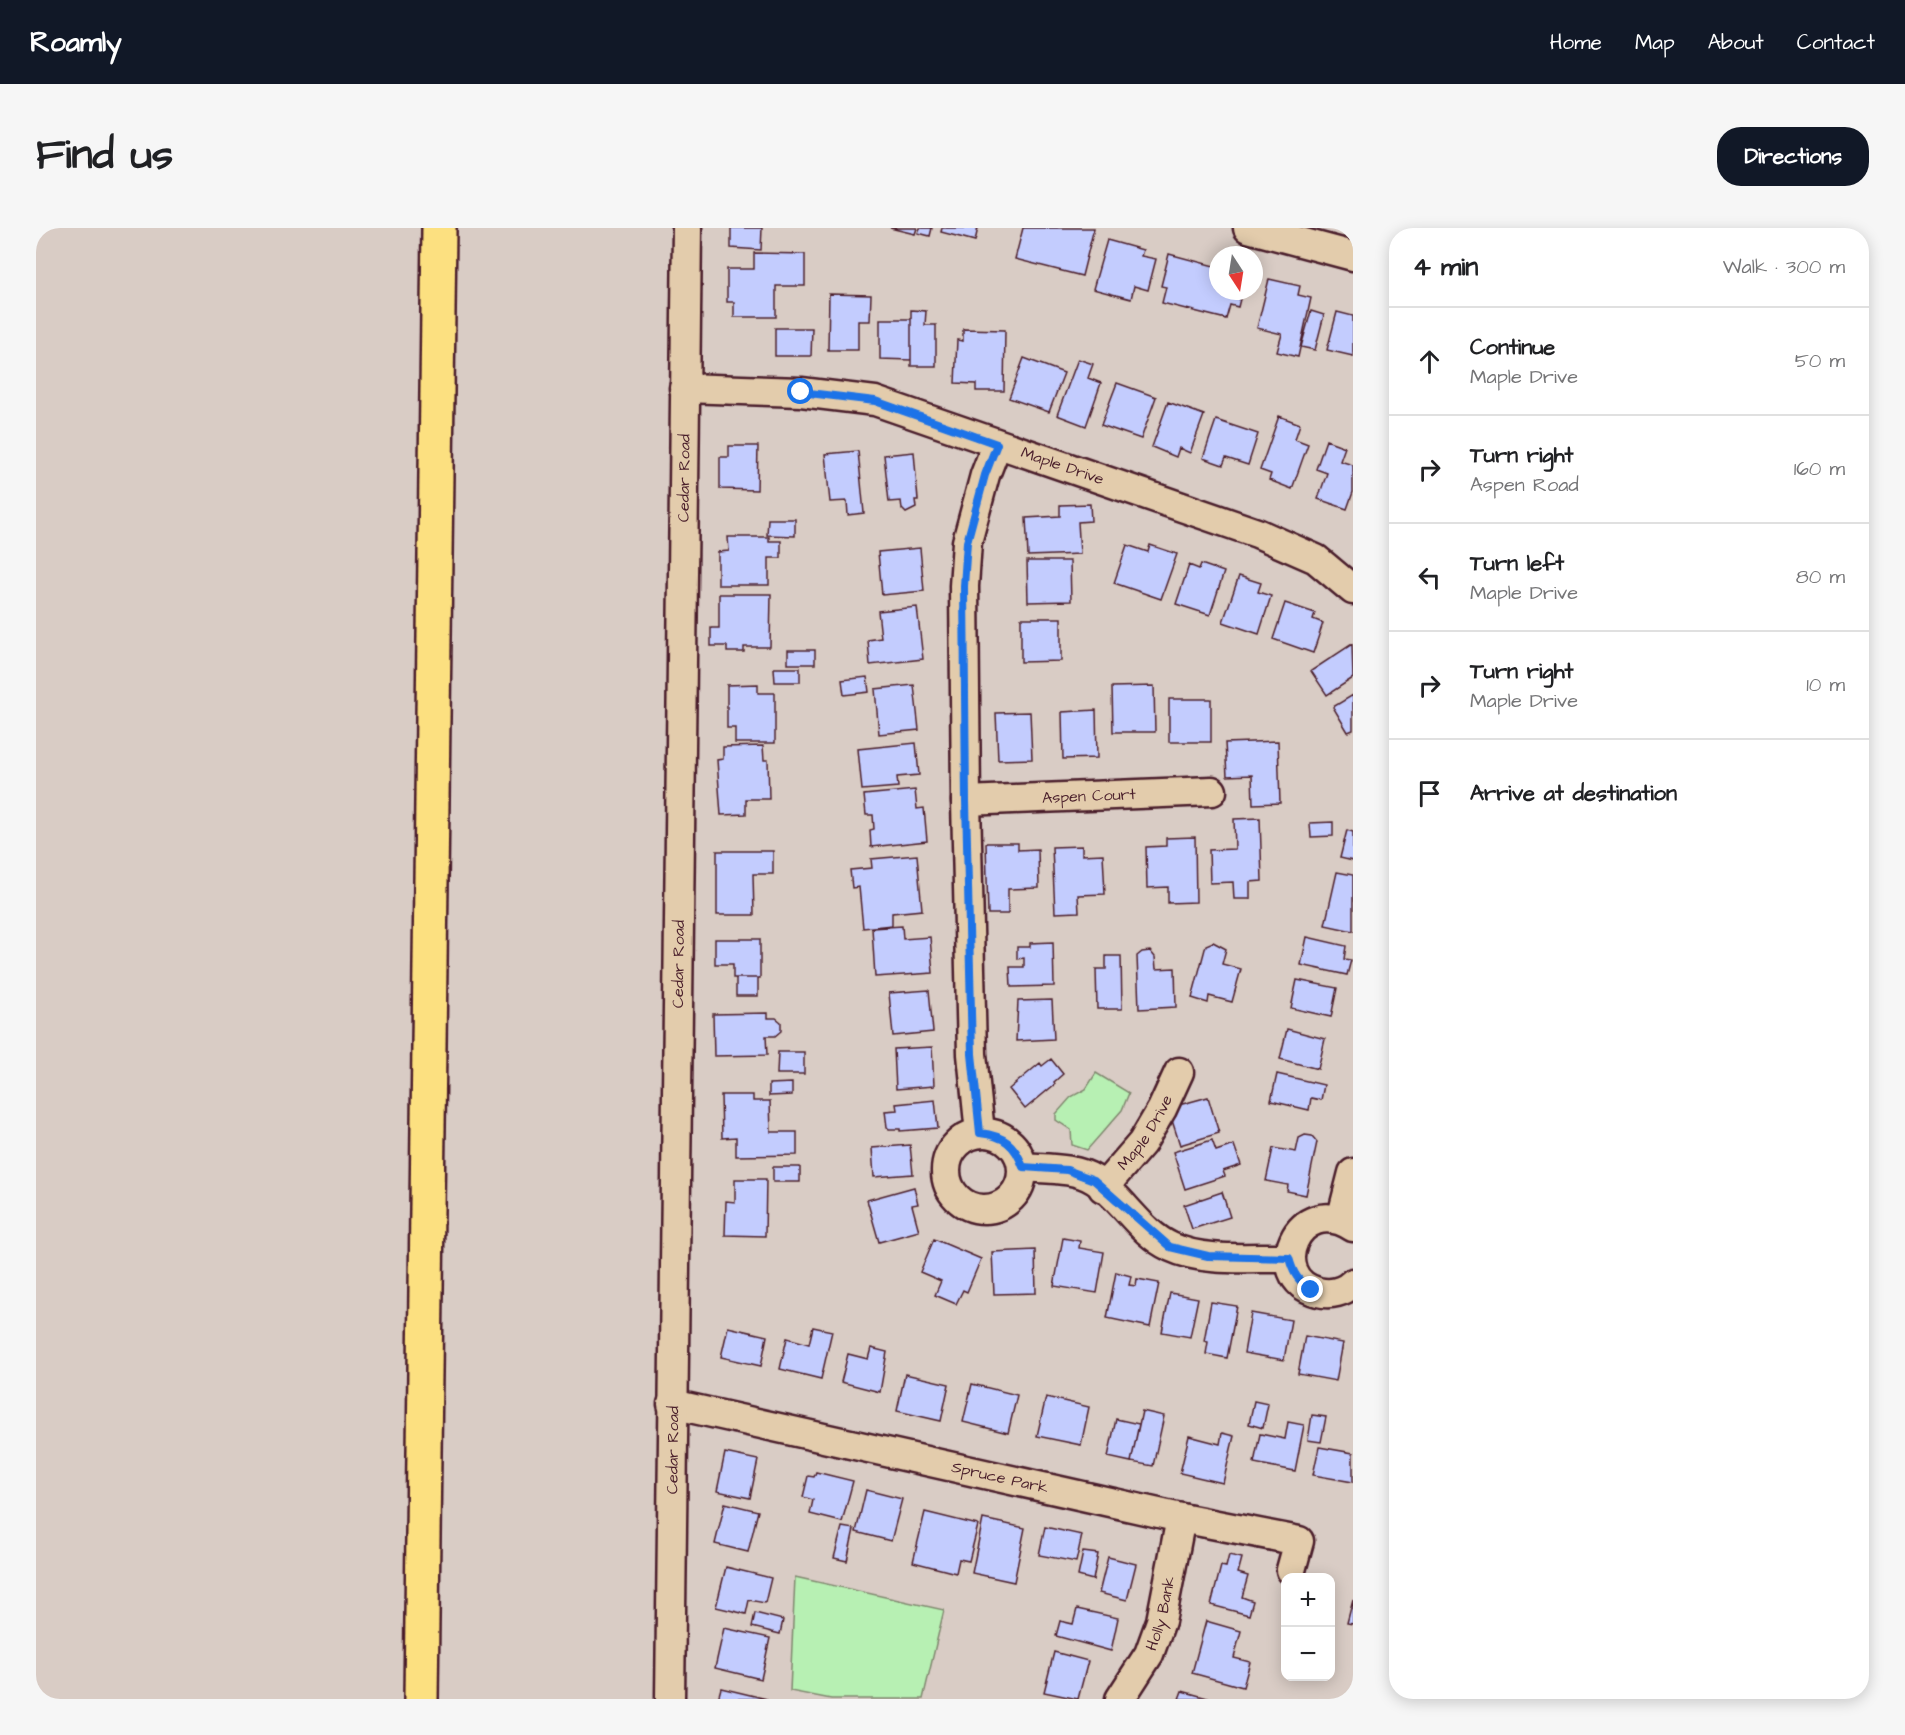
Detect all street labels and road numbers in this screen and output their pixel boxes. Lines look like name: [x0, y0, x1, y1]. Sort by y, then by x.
street label: Cedar Road: [673, 434, 696, 522]
street label: Maple Drive: [1018, 441, 1107, 490]
street label: Aspen Court: [1041, 783, 1137, 809]
street label: Cedar Road: [667, 920, 690, 1008]
street label: Maple Drive: [1112, 1091, 1178, 1175]
street label: Cedar Road: [661, 1406, 684, 1494]
street label: Spruce Park: [949, 1456, 1050, 1499]
street label: Holly Bank: [1140, 1574, 1180, 1654]

